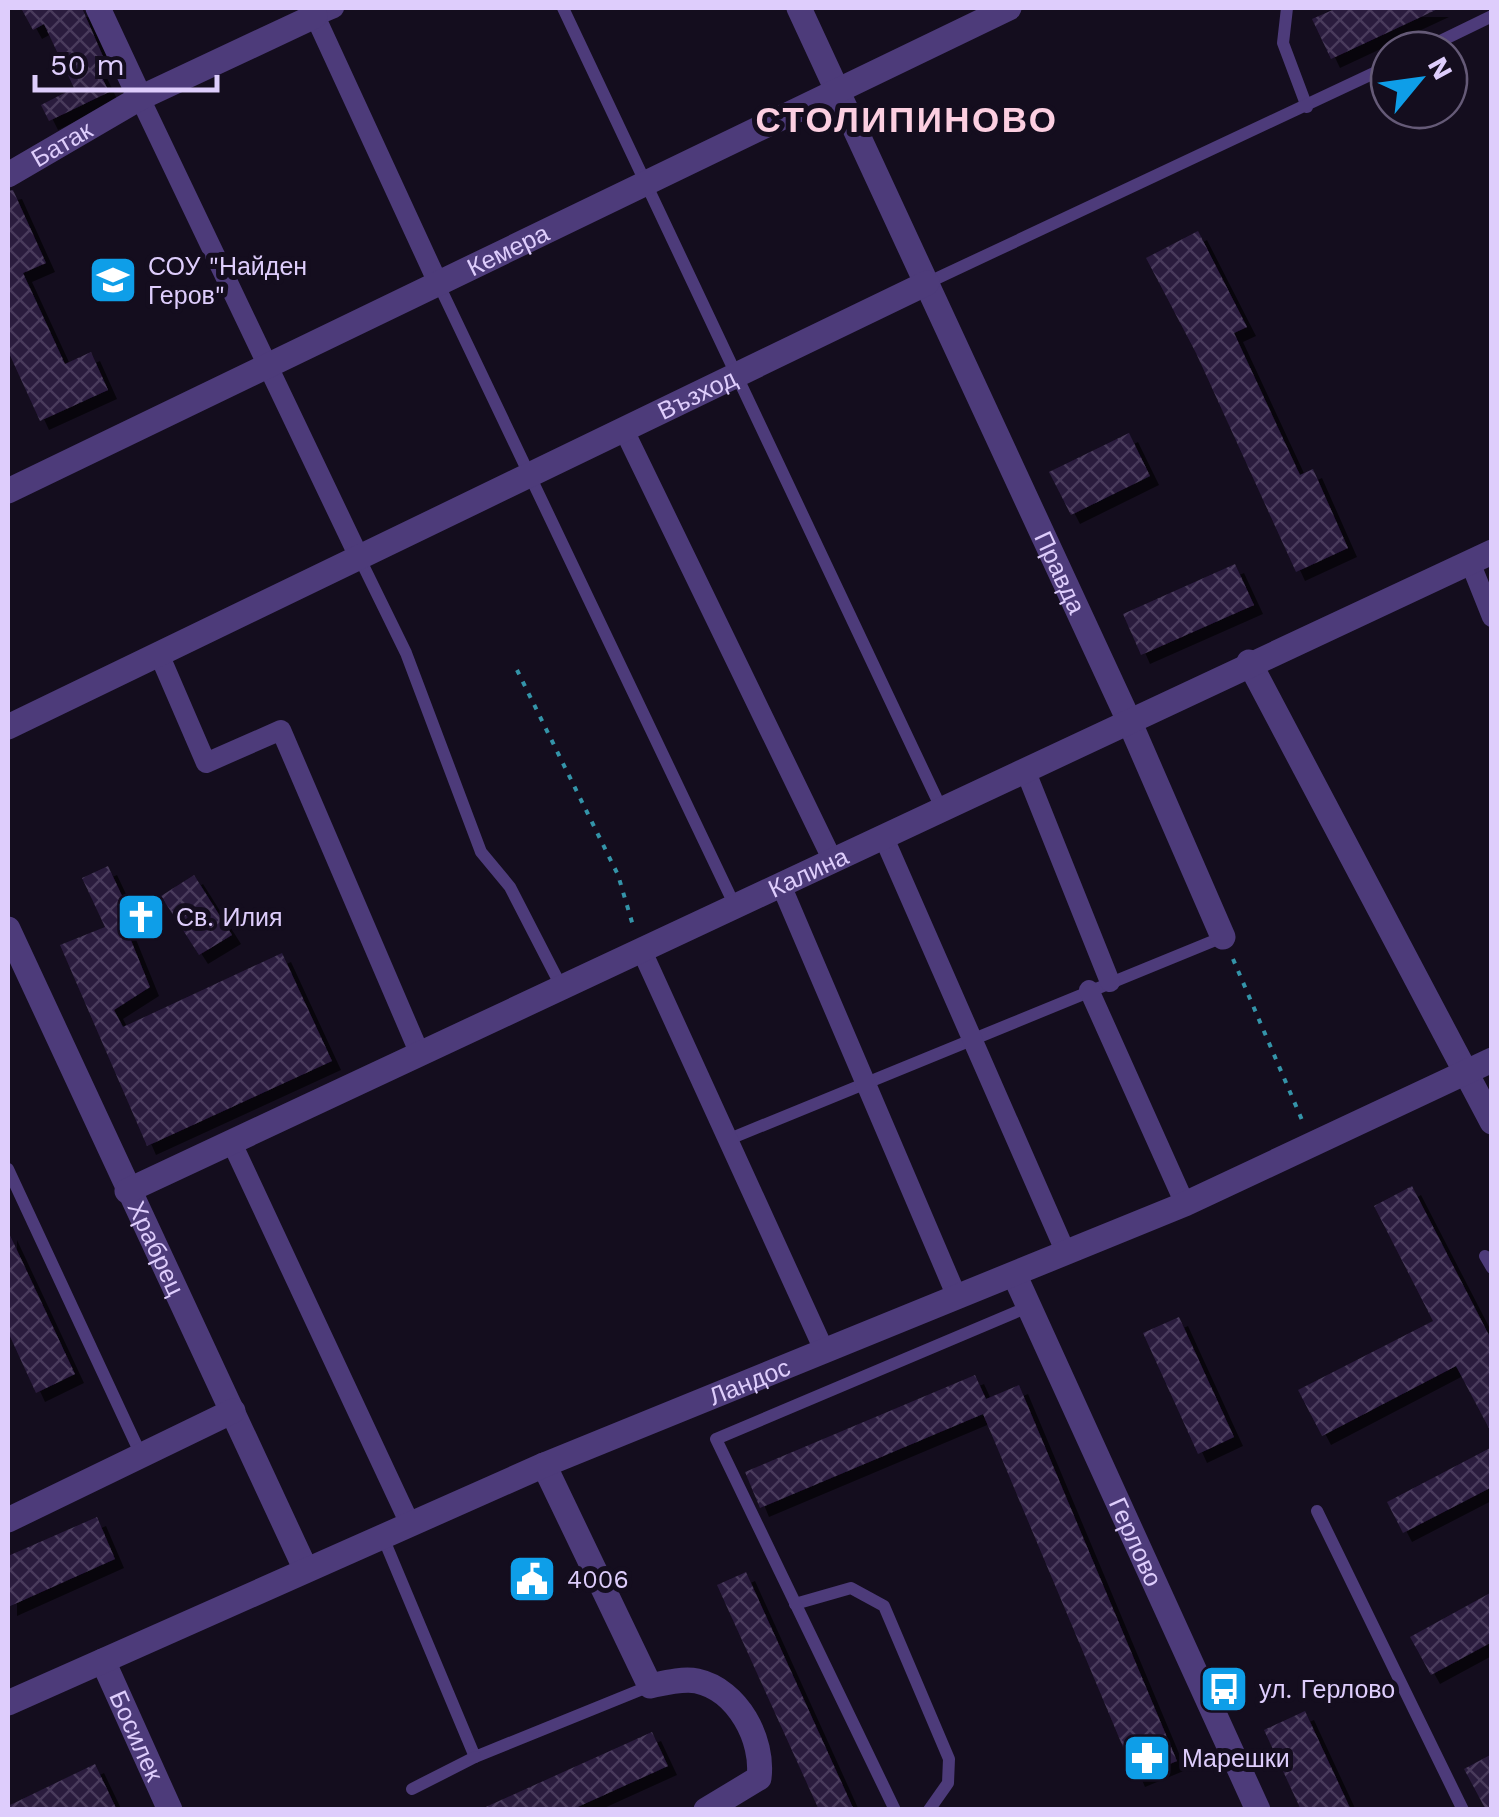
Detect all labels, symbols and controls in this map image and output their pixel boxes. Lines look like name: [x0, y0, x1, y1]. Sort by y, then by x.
scale bar: [35, 30, 218, 92]
north arrow: [1369, 30, 1469, 130]
text: 50 m: [50, 47, 125, 82]
text: N: [1421, 51, 1460, 85]
district label: СТОЛИПИНОВО: [756, 99, 1058, 141]
street label: Батак: [26, 114, 98, 173]
street label: Кемера: [462, 218, 554, 282]
place label: СОУ "Найден Геров": [148, 252, 307, 310]
school or university icon: СОУ "Найден Геров": [87, 254, 139, 306]
street label: Възход: [653, 363, 741, 426]
street label: Правда: [1029, 527, 1092, 618]
street label: Калина: [764, 841, 853, 903]
church icon: Св. Илия: [115, 891, 167, 943]
place label: Св. Илия: [176, 903, 283, 932]
street label: Храбрец: [122, 1196, 191, 1300]
street label: Ландос: [704, 1352, 794, 1411]
street label: Герлово: [1103, 1493, 1169, 1591]
public building icon: 4006: [506, 1553, 558, 1605]
place label: 4006: [567, 1565, 629, 1594]
bus stop icon: ул. Герлово: [1198, 1663, 1250, 1715]
place label: ул. Герлово: [1259, 1675, 1395, 1704]
street label: Босилек: [104, 1686, 170, 1787]
pharmacy icon: Марешки: [1121, 1732, 1173, 1784]
place label: Марешки: [1182, 1744, 1290, 1773]

